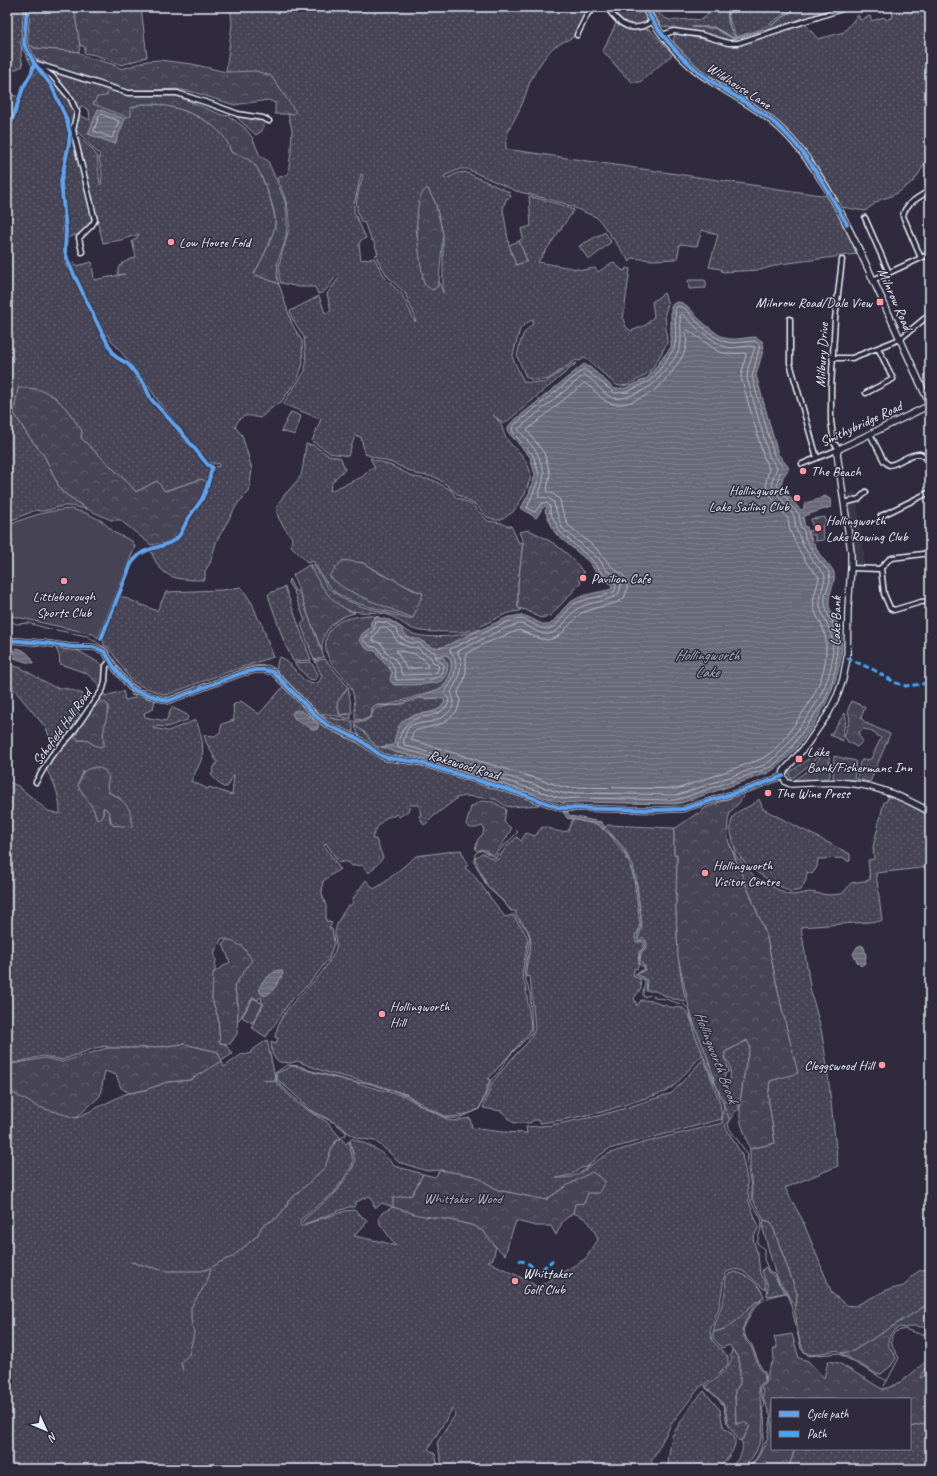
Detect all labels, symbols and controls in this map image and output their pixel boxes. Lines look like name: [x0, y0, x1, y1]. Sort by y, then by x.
street label: Wildhouse Lane: [704, 59, 775, 114]
place label: Low House Fold: [179, 234, 253, 251]
marker: Low House Fold: [166, 237, 176, 247]
street label: Milnrow Road: [874, 265, 917, 335]
place label: Milnrow Road/Dale View: [756, 294, 874, 311]
marker: Milnrow Road/Dale View: [875, 297, 885, 307]
street label: Milbury Drive: [812, 321, 832, 388]
street label: Smithybridge Road: [817, 397, 907, 450]
place label: The Beach: [811, 463, 861, 480]
marker: The Beach: [798, 466, 808, 476]
place label: Hollingworth Lake Sailing Club: [709, 482, 790, 515]
marker: Hollingworth Lake Sailing Club: [792, 493, 802, 503]
place label: Hollingworth Lake Rowing Club: [826, 512, 909, 545]
marker: Hollingworth Lake Rowing Club: [813, 523, 823, 533]
place label: Pavilion Cafe: [591, 570, 652, 587]
marker: Pavilion Cafe: [578, 573, 588, 583]
marker: Littleborough Sports Club: [59, 576, 69, 586]
place label: Littleborough Sports Club: [33, 588, 97, 621]
street label: Lake Bank: [827, 595, 845, 646]
water label: Hollingworth Lake: [675, 646, 740, 682]
street label: Schofield Hall Road: [29, 684, 97, 768]
place label: Lake Bank/Fishermans Inn: [807, 743, 913, 776]
street label: Rakewood Road: [427, 746, 504, 784]
marker: Lake Bank/Fishermans Inn: [794, 754, 804, 764]
place label: The Wine Press: [776, 785, 851, 802]
marker: The Wine Press: [763, 788, 773, 798]
place label: Hollingworth Visitor Centre: [713, 857, 781, 890]
marker: Hollingworth Visitor Centre: [700, 868, 710, 878]
place label: Hollingworth Hill: [390, 998, 450, 1031]
water label: Hollingworth Brook: [690, 1008, 743, 1108]
marker: Hollingworth Hill: [377, 1009, 387, 1019]
place label: Cleggswood Hill: [804, 1057, 877, 1074]
marker: Cleggswood Hill: [877, 1060, 887, 1070]
park label: Whittaker Wood: [424, 1190, 505, 1207]
place label: Whittaker Golf Club: [523, 1265, 573, 1298]
marker: Whittaker Golf Club: [510, 1276, 520, 1286]
legend: [771, 1398, 911, 1450]
text: Cycle path: [807, 1406, 849, 1422]
north arrow: [26, 1410, 66, 1450]
text: Path: [807, 1426, 827, 1442]
text: N: [44, 1430, 61, 1446]

